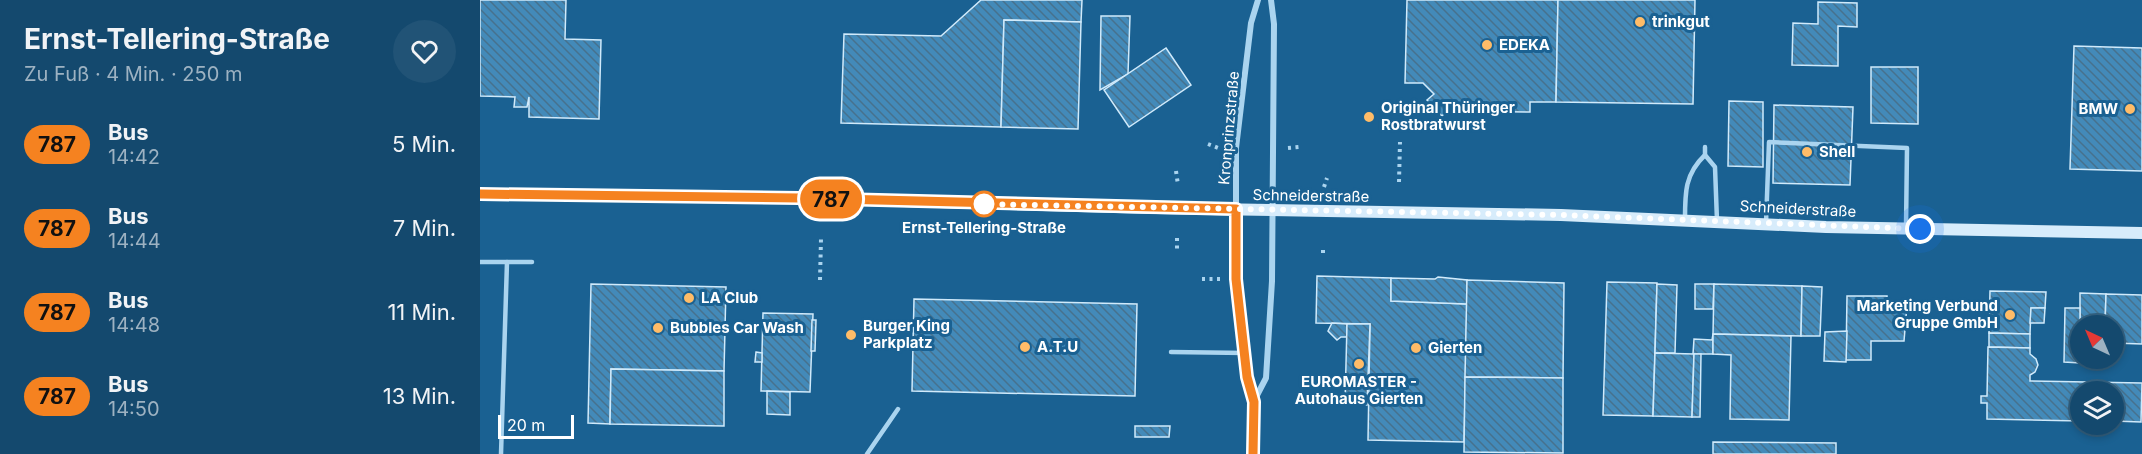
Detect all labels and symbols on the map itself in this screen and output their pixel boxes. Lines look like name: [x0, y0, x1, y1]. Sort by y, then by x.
place label: trinkgut: [1652, 12, 1710, 31]
marker: trinkgut: [1633, 15, 1647, 29]
place label: EDEKA: [1499, 35, 1550, 54]
marker: EDEKA: [1480, 38, 1494, 52]
street label: Kronprinzstraße: [1214, 70, 1243, 186]
place label: Original Thüringer Rostbratwurst: [1381, 98, 1515, 134]
place label: BMW: [2079, 99, 2118, 118]
marker: BMW: [2123, 102, 2137, 116]
marker: Original Thüringer Rostbratwurst: [1362, 110, 1376, 124]
place label: Shell: [1819, 142, 1855, 161]
marker: Shell: [1800, 145, 1814, 159]
line badge: 787: [796, 180, 866, 218]
street label: Schneiderstraße: [1252, 185, 1370, 206]
marker: Ernst-Tellering-Straße: [971, 191, 997, 217]
street label: Schneiderstraße: [1739, 196, 1857, 221]
your location: [1905, 214, 1935, 244]
place label: Ernst-Tellering-Straße: [902, 218, 1066, 237]
place label: LA Club: [701, 288, 758, 307]
marker: LA Club: [682, 291, 696, 305]
place label: Marketing Verbund Gruppe GmbH: [1857, 296, 1998, 332]
marker: Marketing Verbund Gruppe GmbH: [2003, 308, 2017, 322]
north arrow: [2070, 315, 2124, 369]
place label: Burger King Parkplatz: [863, 316, 950, 352]
place label: Bubbles Car Wash: [670, 318, 804, 337]
marker: Bubbles Car Wash: [651, 321, 665, 335]
marker: Burger King Parkplatz: [844, 328, 858, 342]
place label: A.T.U: [1037, 337, 1078, 356]
place label: Gierten: [1428, 338, 1482, 357]
marker: A.T.U: [1018, 340, 1032, 354]
marker: Gierten: [1409, 341, 1423, 355]
marker: EUROMASTER - Autohaus Gierten: [1352, 357, 1366, 371]
place label: EUROMASTER - Autohaus Gierten: [1295, 372, 1423, 408]
scale bar: [498, 412, 574, 440]

